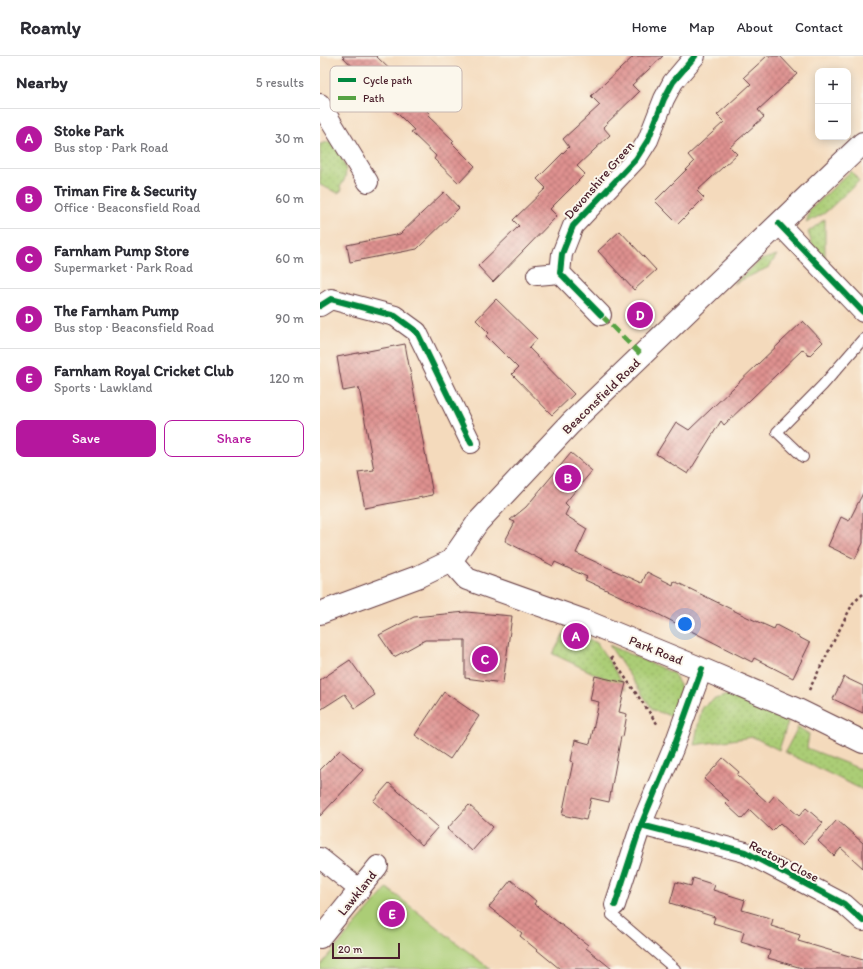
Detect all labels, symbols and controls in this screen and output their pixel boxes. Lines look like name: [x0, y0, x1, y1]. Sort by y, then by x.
text: Roamly: [20, 16, 81, 39]
text: Home: [632, 19, 667, 36]
text: Map: [689, 19, 715, 36]
text: About: [737, 19, 773, 36]
text: Contact: [795, 19, 843, 36]
legend: [330, 66, 462, 112]
map controls: [815, 68, 851, 140]
button: +: [815, 68, 851, 104]
text: Nearby: [16, 72, 68, 92]
text: Cycle path: [363, 74, 412, 87]
text: 5 results: [256, 75, 304, 90]
text: Path: [363, 92, 385, 105]
button: −: [815, 104, 851, 140]
text: Stoke Park: [54, 122, 124, 140]
text: A: [25, 131, 33, 146]
text: 30 m: [275, 131, 304, 146]
street label: Devonshire Green: [561, 137, 637, 222]
text: Bus stop · Park Road: [54, 140, 168, 155]
text: Triman Fire & Security: [54, 182, 197, 200]
text: B: [25, 191, 33, 206]
text: 60 m: [275, 191, 304, 206]
text: Office · Beaconsfield Road: [54, 200, 200, 215]
text: Farnham Pump Store: [54, 242, 189, 260]
text: C: [25, 251, 33, 266]
text: 60 m: [275, 251, 304, 266]
text: Supermarket · Park Road: [54, 260, 193, 275]
pin: D: [627, 300, 653, 330]
text: The Farnham Pump: [54, 302, 179, 320]
text: D: [25, 311, 33, 326]
text: 90 m: [275, 311, 304, 326]
text: Bus stop · Beaconsfield Road: [54, 320, 214, 335]
street label: Beaconsfield Road: [559, 355, 643, 437]
text: Farnham Royal Cricket Club: [54, 362, 234, 380]
text: E: [25, 371, 33, 386]
text: 120 m: [269, 371, 304, 386]
text: Sports · Lawkland: [54, 380, 153, 395]
button: Save: [16, 420, 156, 457]
button: Share: [164, 420, 304, 457]
pin: B: [555, 463, 581, 493]
your location: [675, 614, 695, 634]
pin: A: [563, 621, 589, 651]
street label: Park Road: [627, 632, 685, 668]
pin: C: [472, 644, 498, 674]
street label: Rectory Close: [747, 837, 821, 885]
street label: Lawkland: [334, 868, 380, 918]
pin: E: [379, 899, 405, 929]
scale bar: [332, 941, 400, 960]
text: 20 m: [338, 943, 362, 956]

